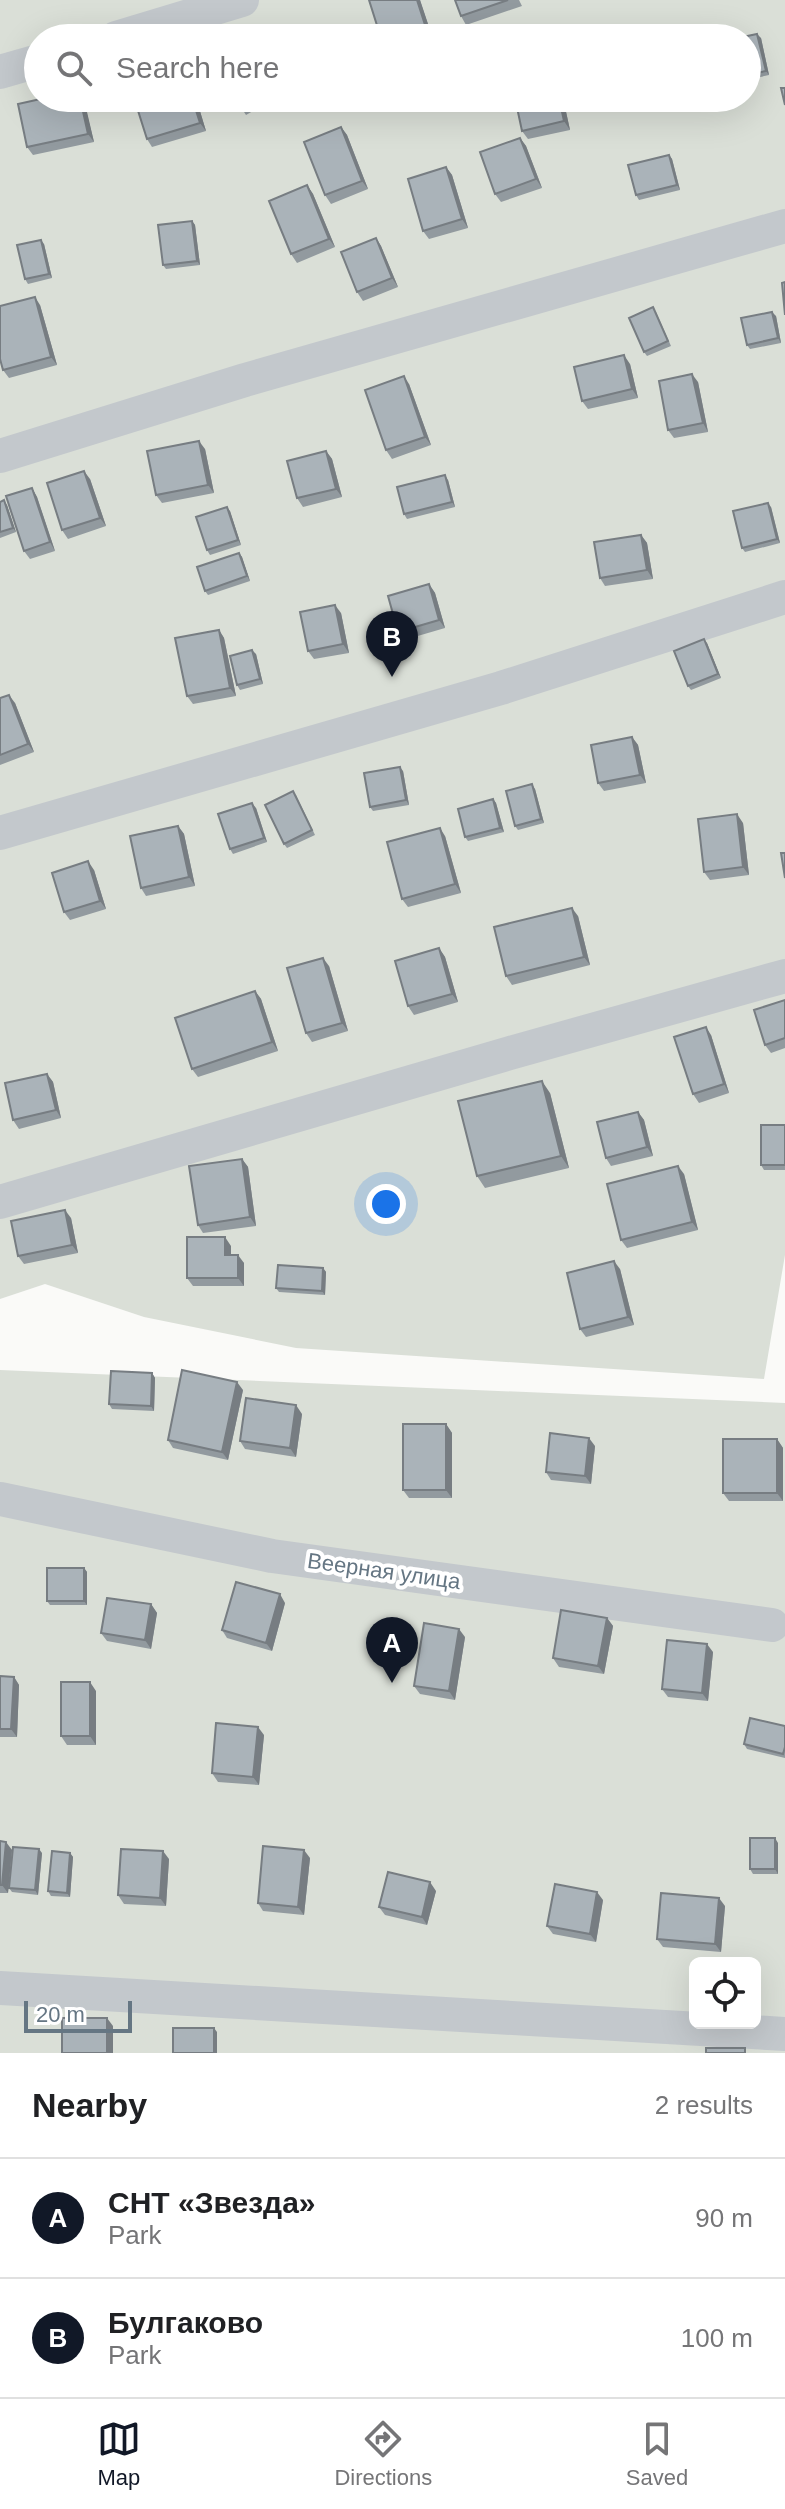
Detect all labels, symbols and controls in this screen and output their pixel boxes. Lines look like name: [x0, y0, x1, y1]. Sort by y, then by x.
search box: [24, 24, 761, 112]
icon: search: [52, 46, 96, 90]
text: Search here: [116, 51, 279, 84]
pin: B: [366, 611, 418, 677]
your location: [366, 1184, 406, 1224]
street label: Веерная улица: [306, 1548, 463, 1594]
pin: A: [366, 1617, 418, 1683]
map controls: [689, 1957, 761, 2029]
button: locate: [689, 1957, 761, 2029]
scale bar: [24, 1997, 132, 2033]
text: 20 m: [36, 2002, 85, 2027]
text: Nearby: [32, 2086, 147, 2124]
text: 2 results: [655, 2090, 753, 2120]
text: СНТ «Звезда»: [108, 2186, 316, 2219]
text: A: [49, 2203, 67, 2233]
text: 90 m: [695, 2203, 753, 2233]
text: Park: [108, 2220, 161, 2250]
text: Булгаково: [108, 2306, 263, 2339]
text: B: [49, 2323, 67, 2353]
text: 100 m: [681, 2323, 753, 2353]
text: Park: [108, 2340, 161, 2370]
tab: Map: [97, 2417, 141, 2491]
tab: Directions: [334, 2417, 432, 2491]
tab: Saved: [626, 2417, 688, 2491]

